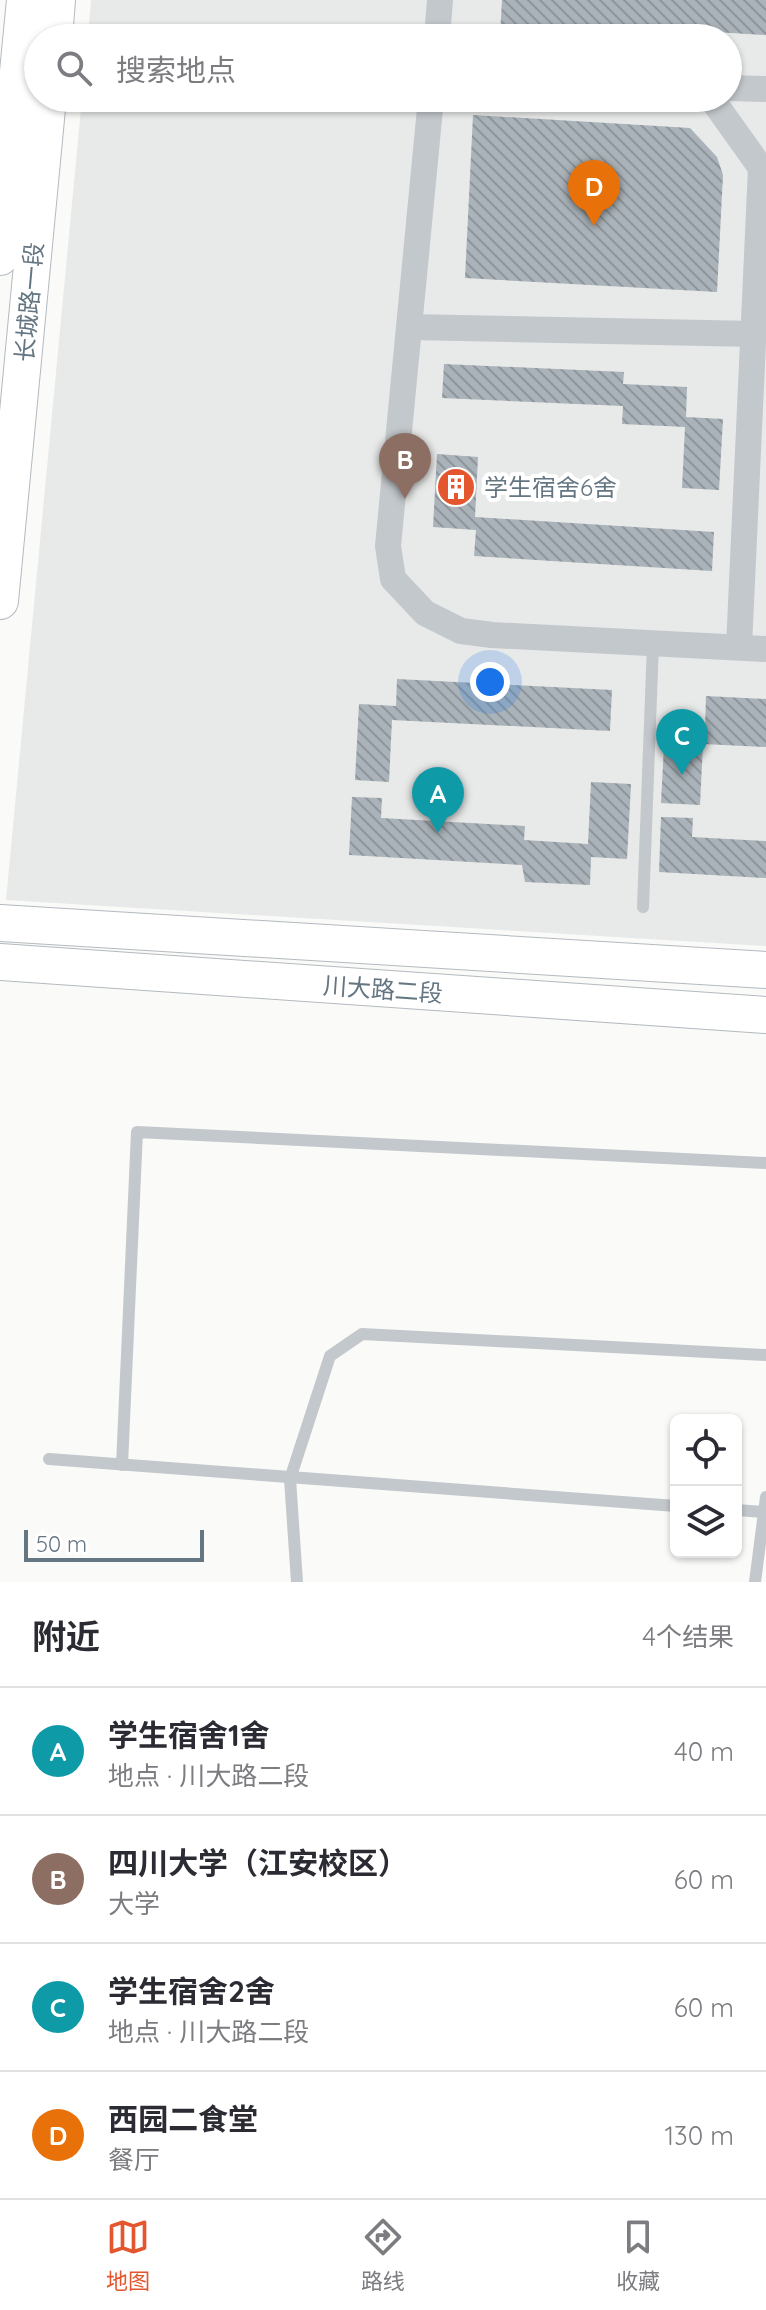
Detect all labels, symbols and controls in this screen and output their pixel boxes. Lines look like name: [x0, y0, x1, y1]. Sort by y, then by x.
search box: [24, 24, 742, 112]
icon: search: [52, 46, 96, 90]
text: 搜索地点: [116, 51, 236, 89]
pin: D: [568, 160, 620, 226]
street label: 长城路一段: [9, 241, 49, 363]
pin: B: [379, 433, 431, 499]
building icon: 学生宿舍6舍: [435, 466, 477, 508]
place label: 学生宿舍6舍: [484, 472, 617, 502]
your location: [470, 662, 510, 702]
pin: C: [656, 709, 708, 775]
pin: A: [412, 767, 464, 833]
street label: 川大路二段: [322, 970, 444, 1008]
map controls: [670, 1414, 742, 1558]
button: locate: [670, 1414, 742, 1486]
button: layers: [670, 1486, 742, 1558]
scale bar: [24, 1526, 204, 1562]
text: 50 m: [36, 1530, 87, 1558]
text: 附近: [32, 1615, 100, 1658]
text: 4个结果: [642, 1620, 734, 1653]
text: 学生宿舍1舍: [108, 1716, 270, 1754]
text: A: [50, 1735, 66, 1768]
text: 40 m: [674, 1735, 734, 1768]
text: 地点 · 川大路二段: [108, 1759, 309, 1792]
text: 四川大学（江安校区）: [108, 1844, 408, 1882]
text: B: [49, 1863, 67, 1896]
text: 60 m: [674, 1863, 734, 1896]
text: 大学: [108, 1887, 160, 1920]
text: 学生宿舍2舍: [108, 1972, 275, 2010]
text: C: [50, 1991, 66, 2024]
text: 60 m: [674, 1991, 734, 2024]
text: 地点 · 川大路二段: [108, 2015, 309, 2048]
text: 西园二食堂: [108, 2100, 258, 2138]
text: D: [49, 2119, 67, 2152]
text: 130 m: [664, 2119, 734, 2152]
text: 餐厅: [108, 2143, 160, 2176]
tab: 地图: [106, 2215, 150, 2295]
tab: 路线: [361, 2215, 405, 2295]
tab: 收藏: [616, 2215, 660, 2295]

